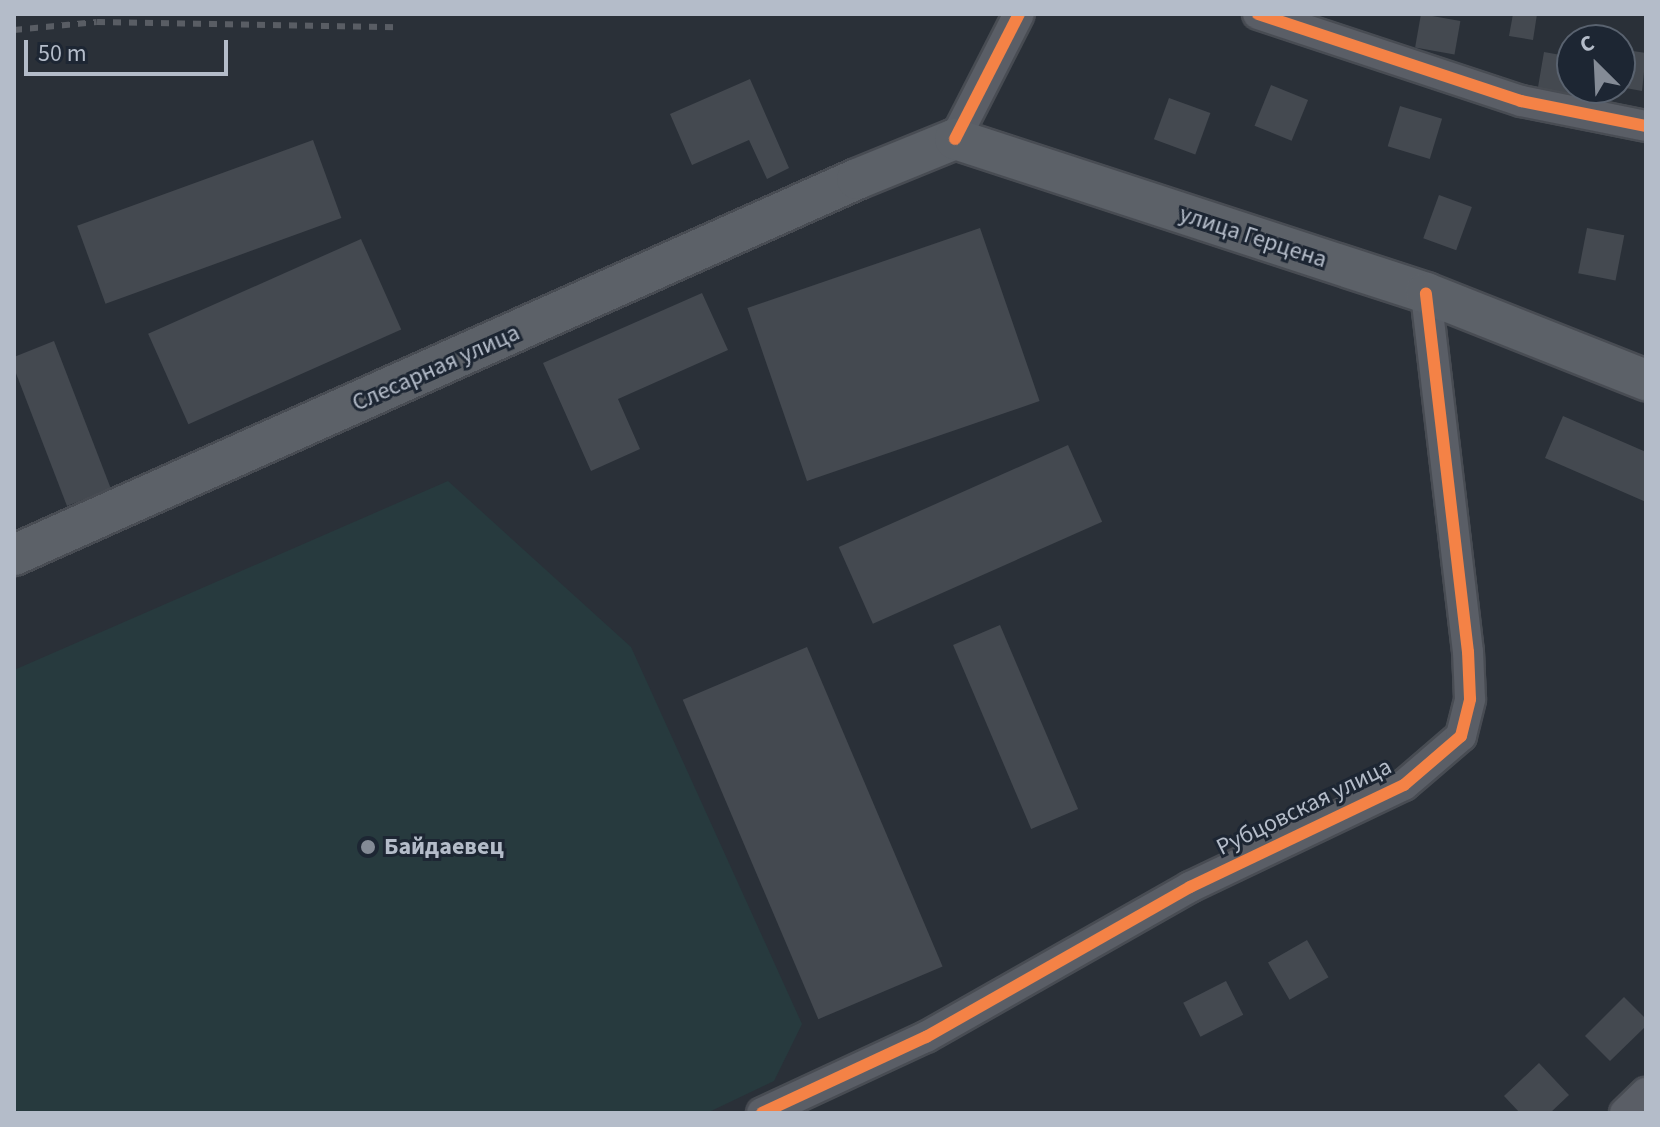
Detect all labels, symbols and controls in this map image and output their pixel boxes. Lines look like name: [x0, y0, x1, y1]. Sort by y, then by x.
scale bar: [28, 24, 232, 74]
north arrow: [1556, 24, 1636, 104]
text: С: [1575, 27, 1599, 61]
text: 50 m: [38, 36, 87, 71]
street label: улица Герцена: [1176, 200, 1330, 274]
street label: Слесарная улица: [348, 318, 524, 418]
street label: Рубцовская улица: [1212, 752, 1396, 862]
place label: Байдаевец: [384, 833, 504, 861]
marker: Байдаевец: [359, 838, 377, 856]

